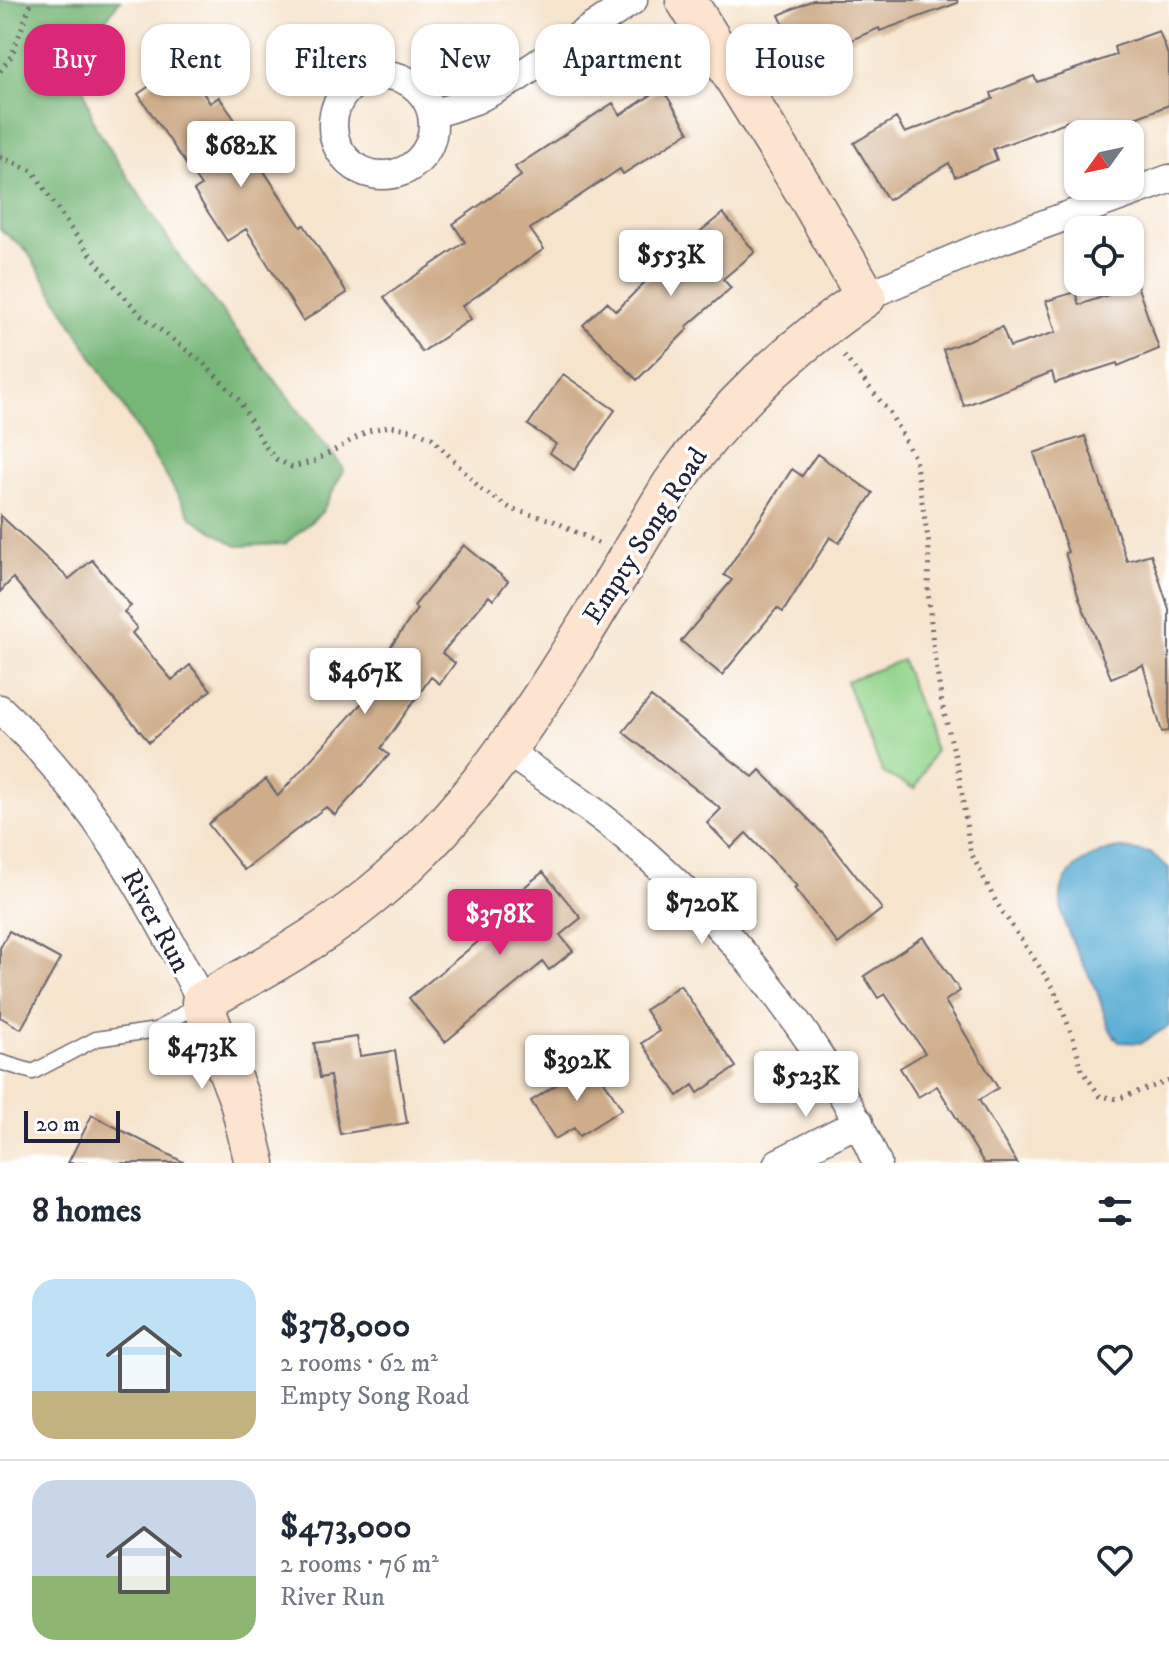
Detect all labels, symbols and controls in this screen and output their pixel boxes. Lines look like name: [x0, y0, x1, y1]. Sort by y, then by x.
chip: Buy: [24, 24, 125, 96]
chip: Rent: [141, 24, 250, 96]
chip: Filters: [266, 24, 395, 96]
chip: New: [411, 24, 519, 96]
chip: Apartment: [535, 24, 710, 96]
chip: House: [726, 24, 853, 96]
north arrow: [1064, 120, 1144, 200]
map controls: [1064, 120, 1144, 296]
pin: $682K: [185, 121, 297, 189]
text: $682K: [205, 130, 277, 163]
button: locate: [1064, 216, 1144, 296]
pin: $553K: [615, 230, 727, 298]
text: $553K: [637, 239, 705, 272]
street label: Empty Song Road: [575, 441, 715, 631]
pin: $467K: [309, 648, 421, 716]
text: $467K: [328, 657, 402, 690]
street label: River Run: [113, 863, 199, 979]
pin: $720K: [646, 878, 758, 946]
text: $720K: [666, 887, 738, 920]
pin: $378K: [444, 889, 556, 957]
text: $378K: [466, 898, 534, 931]
pin: $473K: [146, 1023, 258, 1091]
text: $473K: [167, 1032, 237, 1065]
pin: $392K: [521, 1035, 633, 1103]
text: $392K: [543, 1044, 611, 1077]
pin: $523K: [750, 1051, 862, 1119]
text: $523K: [772, 1060, 840, 1093]
scale bar: [24, 1107, 120, 1143]
text: 20 m: [36, 1111, 80, 1138]
icon: filters: [1093, 1189, 1137, 1233]
text: 8 homes: [32, 1190, 141, 1232]
text: $378,000: [280, 1305, 410, 1347]
icon: home: [96, 1311, 192, 1407]
icon: heart: [1093, 1337, 1137, 1381]
text: 2 rooms · 62 m²: [280, 1347, 438, 1380]
text: Empty Song Road: [280, 1380, 469, 1413]
text: $473,000: [280, 1506, 412, 1548]
icon: home: [96, 1512, 192, 1608]
icon: heart: [1093, 1538, 1137, 1582]
text: 2 rooms · 76 m²: [280, 1548, 439, 1581]
text: River Run: [280, 1581, 385, 1614]

